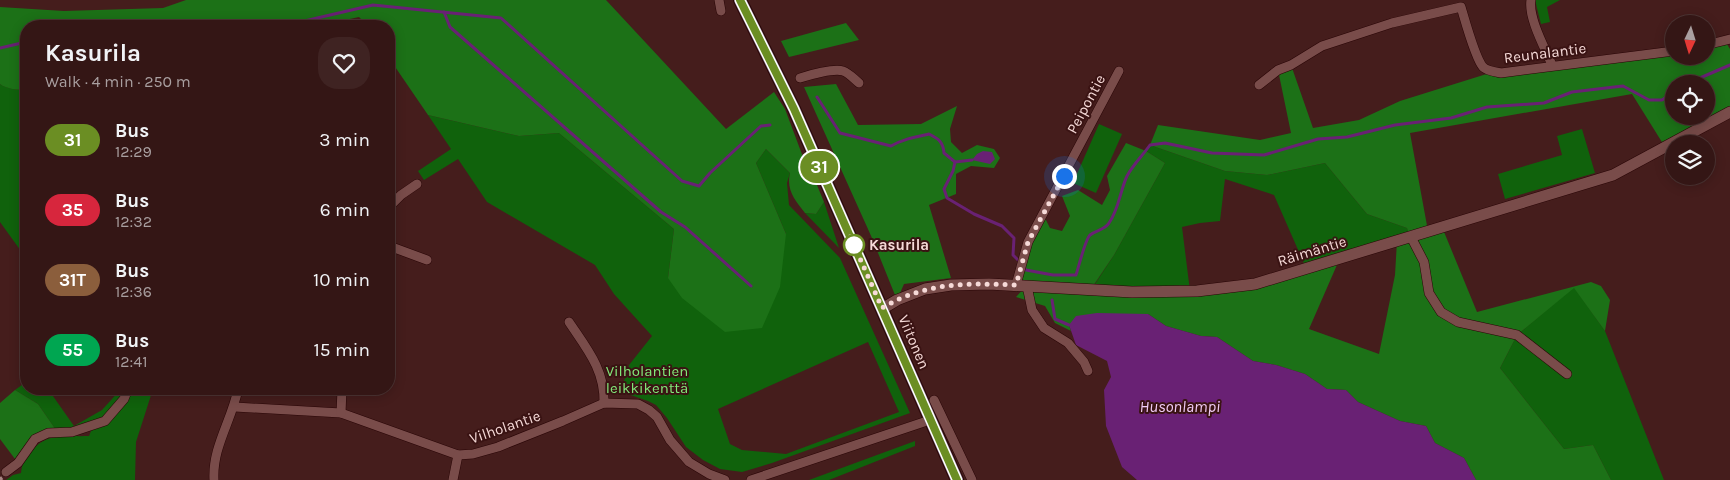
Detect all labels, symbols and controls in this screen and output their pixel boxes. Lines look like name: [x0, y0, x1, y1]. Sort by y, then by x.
north arrow: [1665, 15, 1715, 65]
map controls: [1665, 15, 1715, 185]
button: heart: [318, 37, 370, 89]
text: Kasurila: [45, 39, 141, 67]
street label: Reunalantie: [1503, 39, 1587, 67]
street label: Peipontie: [1063, 71, 1109, 137]
text: Walk · 4 min · 250 m: [45, 72, 191, 91]
button: locate: [1665, 75, 1715, 125]
text: Bus: [115, 120, 149, 142]
text: 31: [64, 129, 81, 151]
text: 3 min: [319, 129, 370, 151]
button: layers: [1665, 135, 1715, 185]
text: 12:29: [115, 142, 152, 161]
line badge: 31: [796, 151, 842, 183]
text: 31: [810, 156, 828, 178]
your location: [1052, 164, 1077, 189]
text: Bus: [115, 190, 149, 212]
text: 35: [62, 199, 83, 221]
text: 6 min: [320, 199, 370, 221]
text: 12:32: [115, 212, 152, 231]
street label: Räimäntie: [1275, 232, 1349, 270]
marker: Kasurila: [843, 234, 865, 256]
place label: Kasurila: [869, 236, 929, 254]
text: Bus: [115, 260, 149, 282]
text: 31T: [59, 269, 86, 291]
text: 10 min: [313, 269, 370, 291]
text: 12:36: [115, 282, 152, 301]
street label: Viitonen: [895, 312, 933, 372]
text: Bus: [115, 330, 149, 352]
text: 55: [62, 339, 83, 361]
text: 15 min: [314, 339, 370, 361]
text: 12:41: [115, 352, 147, 371]
park label: Vilholantien leikkikenttä: [606, 362, 688, 397]
water label: Husonlampi: [1140, 397, 1220, 416]
street label: Vilholantie: [467, 406, 543, 448]

